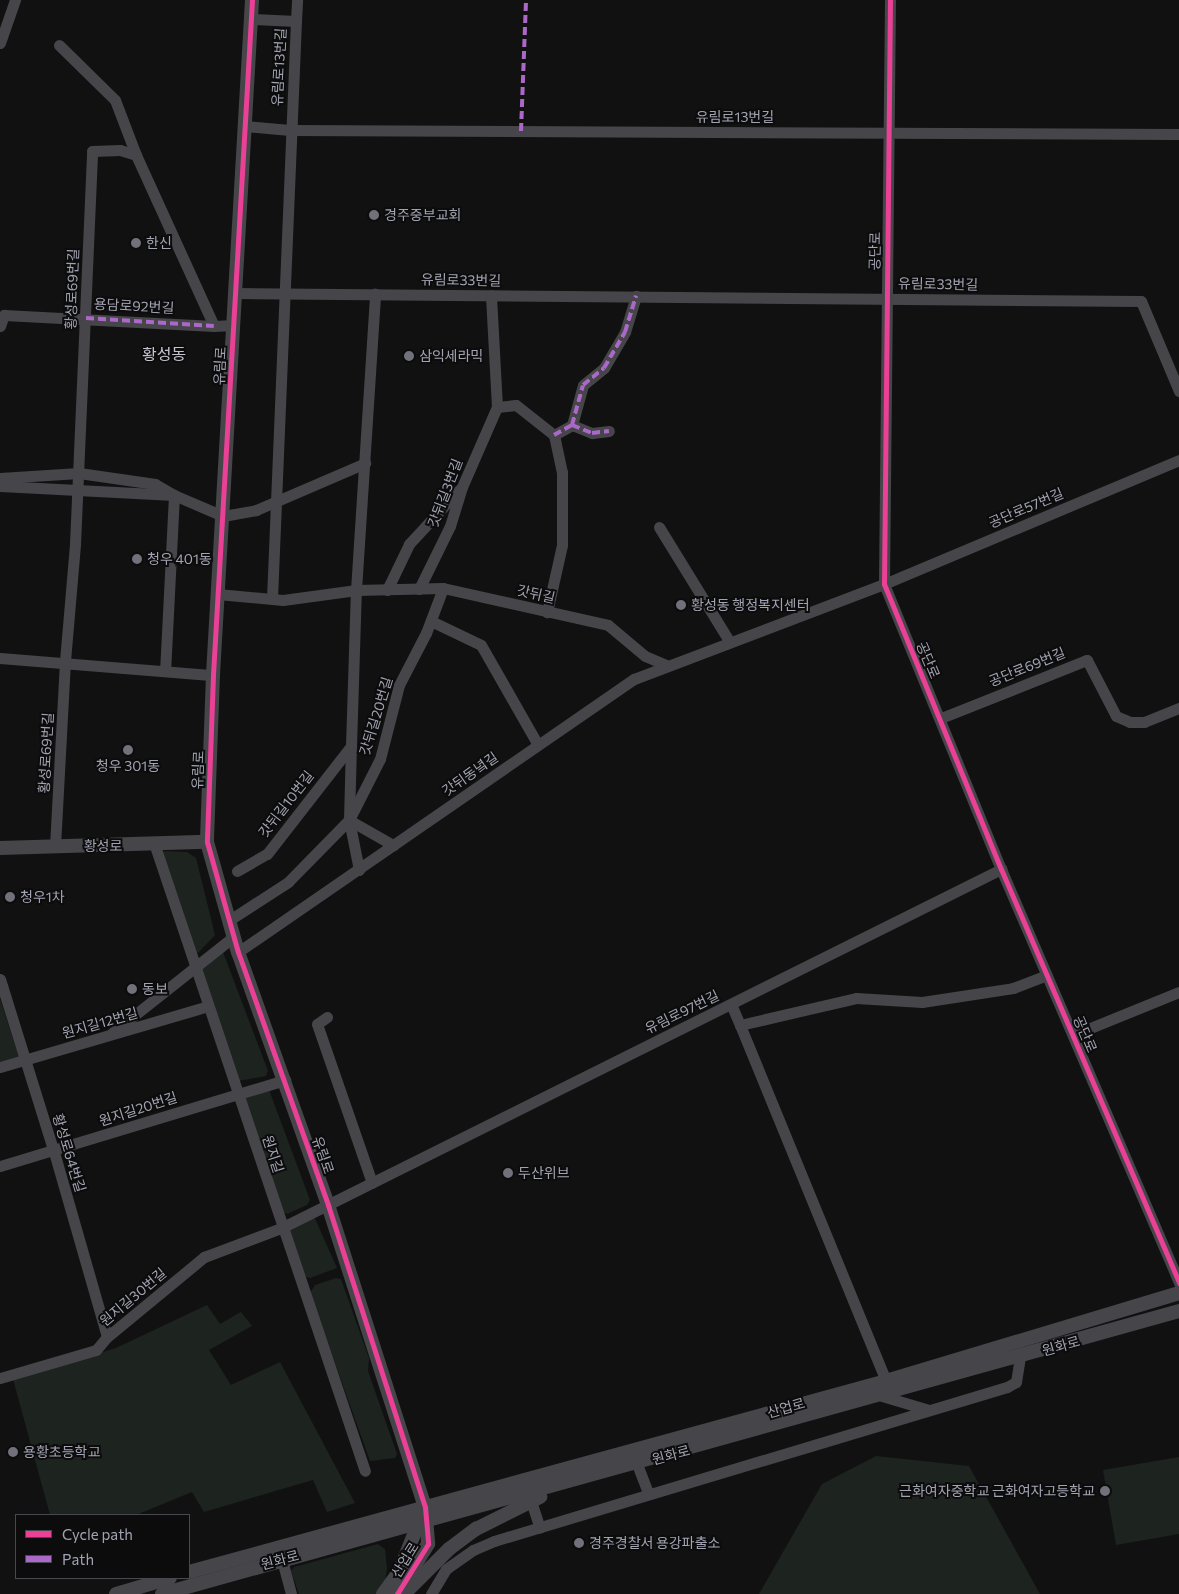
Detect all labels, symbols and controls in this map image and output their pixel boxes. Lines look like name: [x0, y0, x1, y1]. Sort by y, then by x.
street label: 유림로13번길: [269, 27, 289, 107]
street label: 유림로13번길: [696, 109, 774, 125]
place label: 경주중부교회: [384, 207, 461, 223]
marker: 경주중부교회: [368, 209, 380, 221]
street label: 공단로: [866, 232, 884, 270]
place label: 한신: [146, 235, 172, 251]
marker: 한신: [130, 237, 142, 249]
street label: 황성로69번길: [62, 248, 82, 330]
street label: 유림로33번길: [421, 271, 501, 289]
street label: 유림로33번길: [898, 275, 978, 293]
street label: 용담로92번길: [93, 296, 175, 316]
district label: 황성동: [142, 344, 186, 364]
street label: 유림로: [211, 346, 229, 386]
place label: 삼익세라믹: [419, 348, 483, 364]
marker: 삼익세라믹: [403, 350, 415, 362]
street label: 갓뒤길3번길: [424, 456, 466, 530]
street label: 공단로57번길: [986, 485, 1066, 531]
place label: 청우 401동: [147, 551, 212, 567]
marker: 청우 401동: [131, 553, 143, 565]
street label: 갓뒤길: [515, 581, 557, 607]
place label: 황성동 행정복지센터: [691, 597, 810, 613]
marker: 황성동 행정복지센터: [675, 599, 687, 611]
street label: 공단로: [913, 639, 943, 681]
street label: 공단로69번길: [986, 644, 1068, 690]
street label: 갓뒤길20번길: [356, 675, 396, 757]
street label: 황성로69번길: [35, 712, 57, 794]
marker: 청우 301동: [122, 744, 134, 756]
street label: 갓뒤동녘길: [439, 749, 501, 799]
street label: 유림로: [189, 750, 207, 790]
place label: 청우 301동: [96, 758, 160, 774]
street label: 갓뒤길10번길: [255, 767, 317, 841]
street label: 황성로: [84, 838, 122, 854]
place label: 청우1차: [20, 889, 65, 905]
marker: 청우1차: [4, 891, 16, 903]
place label: 동보: [142, 981, 168, 997]
marker: 동보: [126, 983, 138, 995]
street label: 유림로97번길: [642, 987, 722, 1037]
street label: 원지길12번길: [60, 1004, 140, 1042]
street label: 공단로: [1070, 1013, 1100, 1055]
street label: 원지길20번길: [97, 1088, 179, 1130]
street label: 황성로64번길: [49, 1112, 89, 1194]
street label: 원지길: [259, 1133, 287, 1175]
street label: 유림로: [309, 1134, 337, 1176]
place label: 두산위브: [518, 1165, 570, 1181]
marker: 두산위브: [502, 1167, 514, 1179]
street label: 원지길30번길: [96, 1264, 170, 1330]
street label: 원화로: [1040, 1333, 1082, 1359]
street label: 산업로: [765, 1395, 807, 1421]
street label: 원화로: [650, 1442, 692, 1468]
place label: 용황초등학교: [23, 1444, 100, 1460]
marker: 용황초등학교: [7, 1446, 19, 1458]
place label: 근화여자중학교 근화여자고등학교: [899, 1483, 1095, 1499]
marker: 근화여자중학교 근화여자고등학교: [1099, 1485, 1111, 1497]
legend: [15, 1514, 190, 1579]
text: Cycle path: [62, 1525, 133, 1543]
place label: 경주경찰서 용강파출소: [589, 1535, 720, 1551]
marker: 경주경찰서 용강파출소: [573, 1537, 585, 1549]
street label: 산업로: [388, 1539, 422, 1581]
street label: 원화로: [259, 1547, 301, 1573]
text: Path: [62, 1550, 94, 1568]

